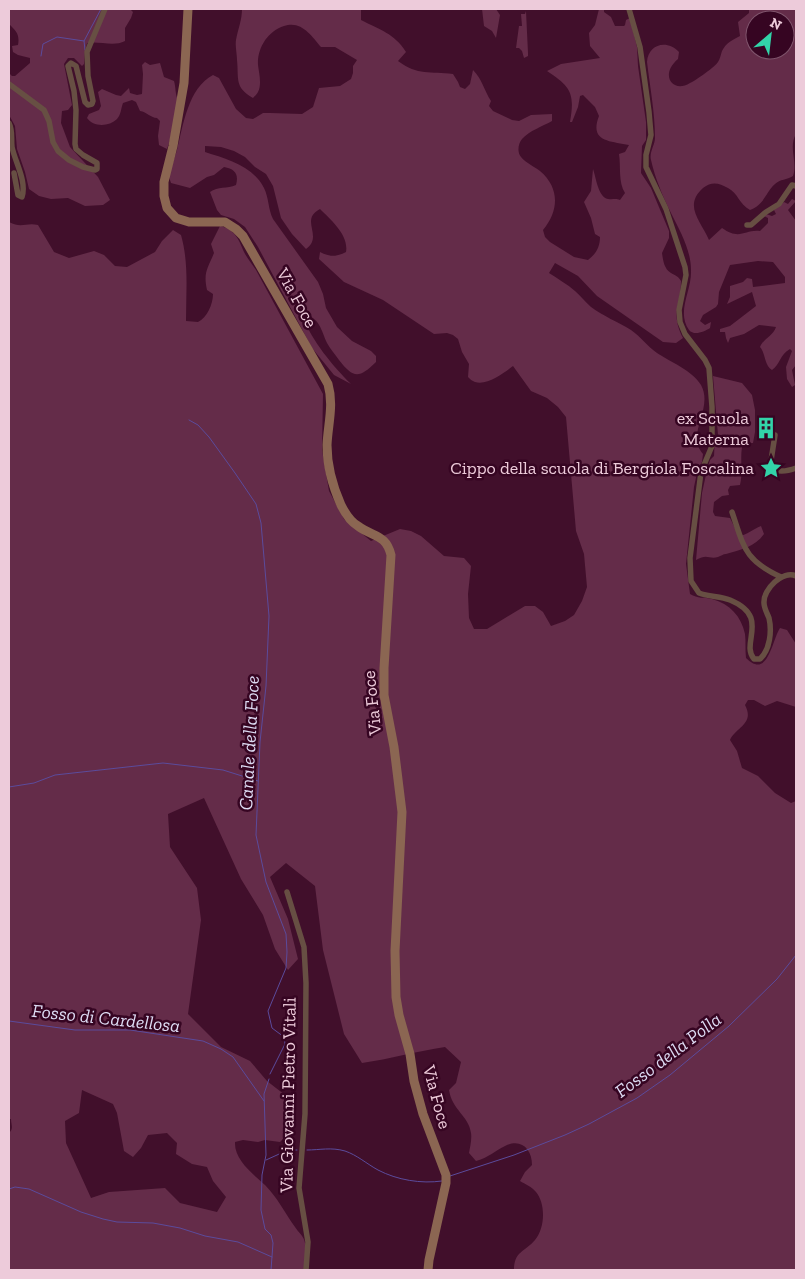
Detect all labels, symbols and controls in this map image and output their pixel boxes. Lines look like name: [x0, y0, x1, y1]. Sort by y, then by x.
north arrow: [745, 10, 795, 60]
text: N: [767, 14, 785, 34]
street label: Via Foce: [271, 263, 322, 332]
place label: ex Scuola Materna: [677, 407, 749, 450]
building icon: ex Scuola Materna: [753, 415, 779, 441]
place icon: Cippo della scuola di Bergiola Foscalina: [758, 455, 784, 481]
place label: Cippo della scuola di Bergiola Foscalina: [450, 457, 754, 479]
street label: Via Foce: [358, 670, 386, 737]
water label: Canale della Foce: [234, 675, 264, 811]
street label: Via Giovanni Pietro Vitali: [275, 997, 301, 1194]
water label: Fosso di Cardellosa: [31, 999, 181, 1037]
water label: Fosso della Polla: [610, 1008, 726, 1102]
street label: Via Foce: [418, 1062, 456, 1131]

